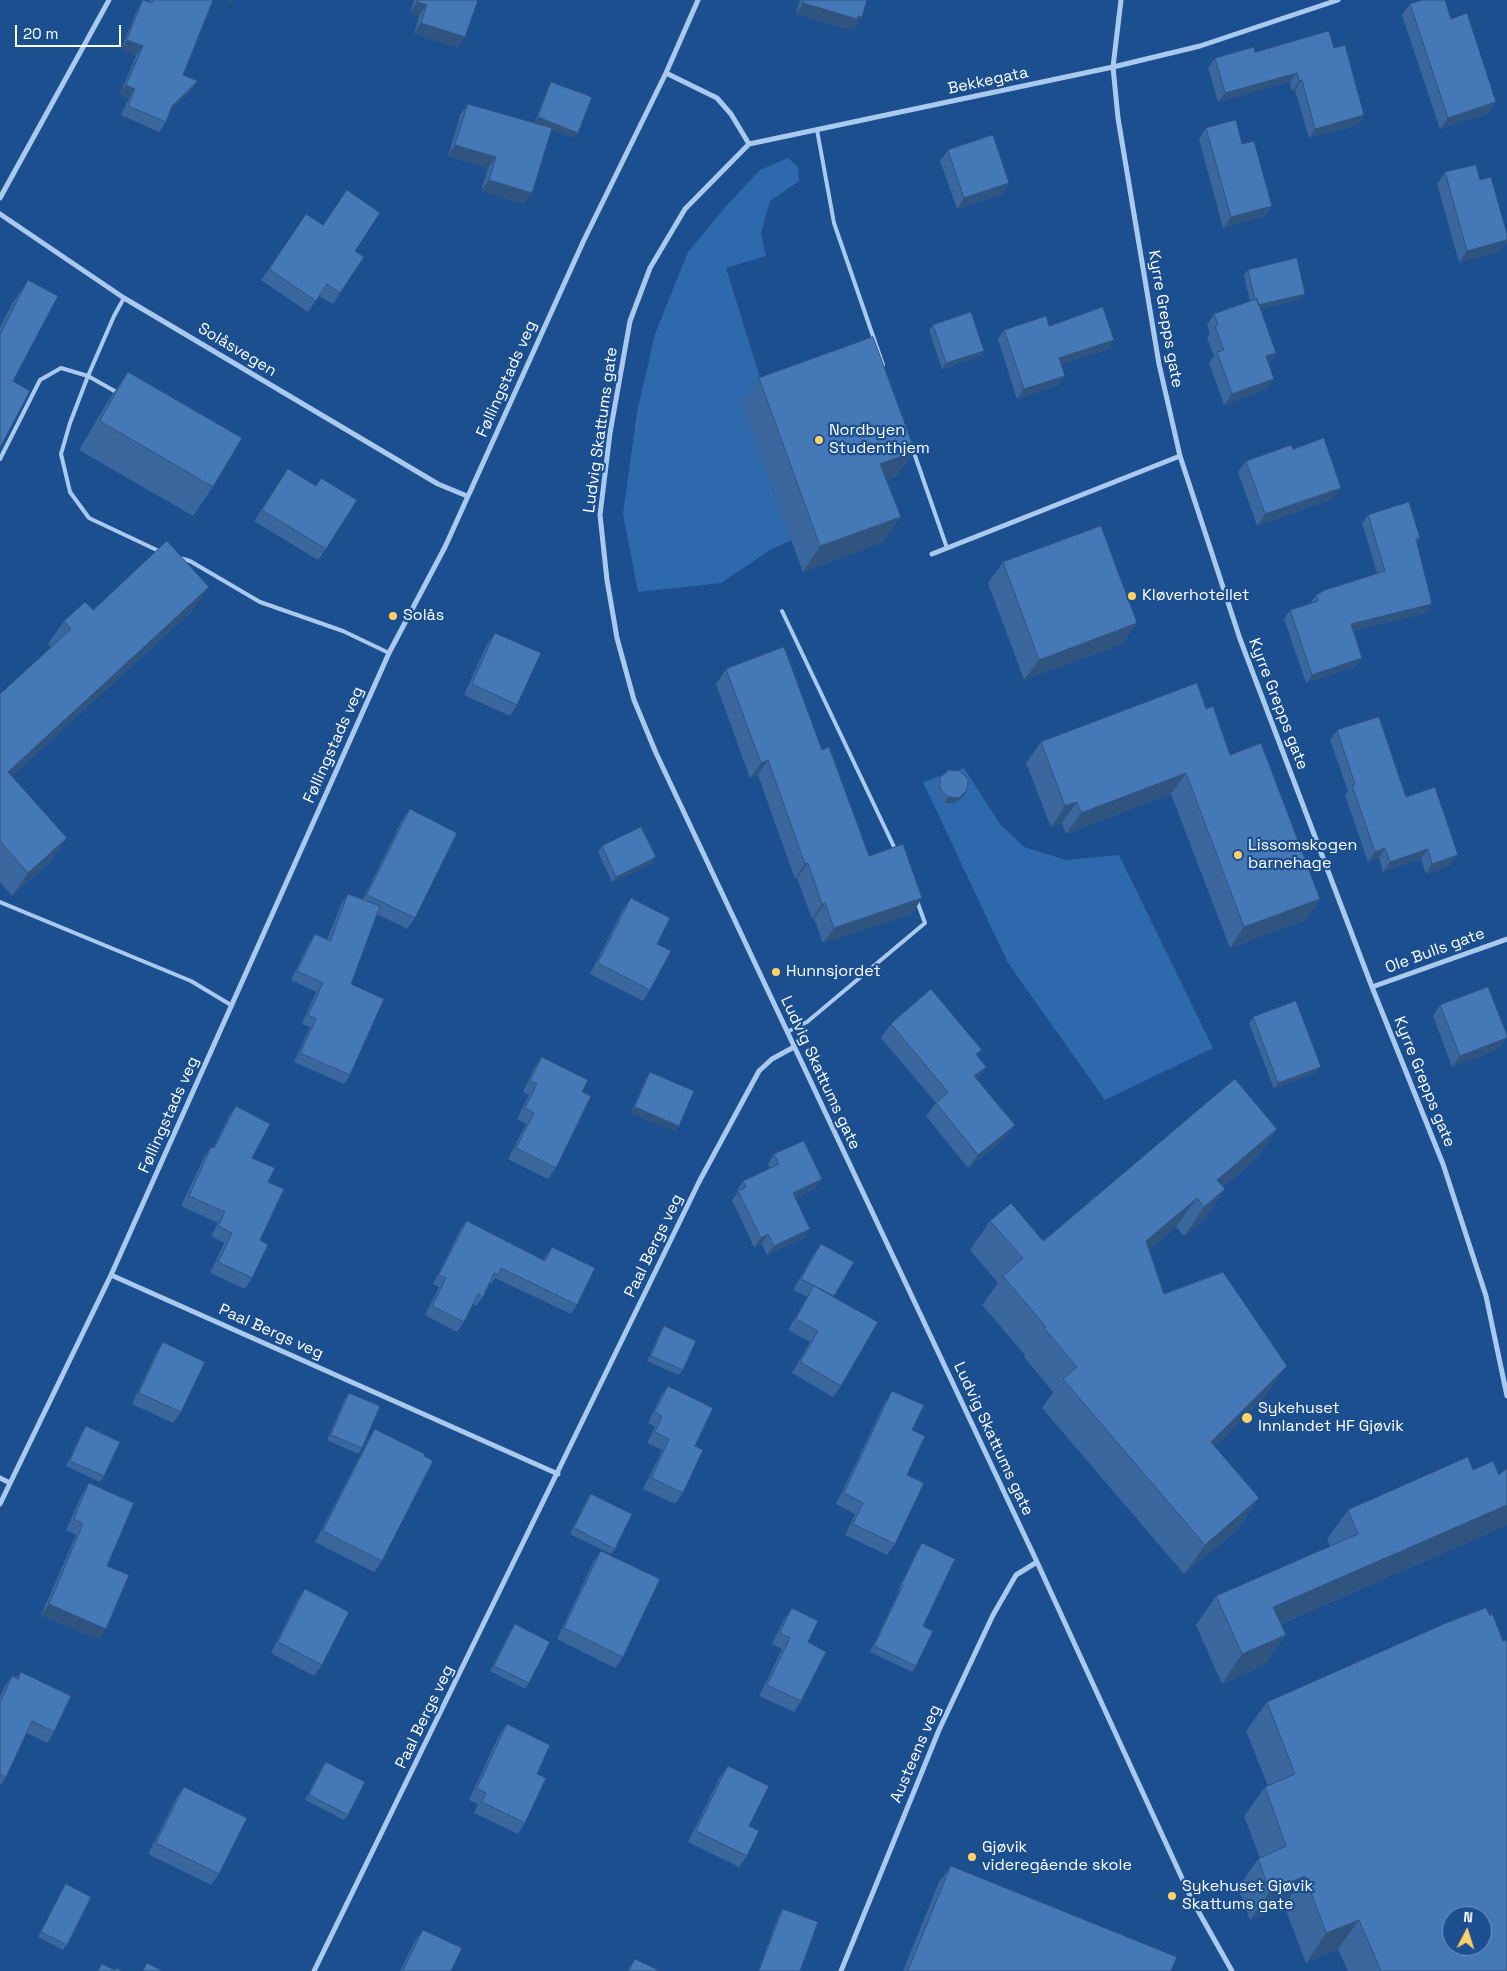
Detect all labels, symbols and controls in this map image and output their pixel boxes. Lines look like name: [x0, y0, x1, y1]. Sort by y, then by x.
scale bar: [18, 15, 124, 47]
text: 20 m: [23, 24, 58, 43]
street label: Bekkegata: [946, 63, 1030, 99]
street label: Kyrre Grepps gate: [1143, 249, 1187, 389]
street label: Føllingstads veg: [473, 318, 541, 440]
street label: Solåsvegen: [194, 319, 280, 381]
street label: Ludvig Skattums gate: [580, 346, 622, 514]
place label: Nordbyen Studenthjem: [829, 421, 930, 459]
marker: Nordbyen Studenthjem: [813, 434, 825, 446]
place label: Kløverhotellet: [1142, 586, 1249, 606]
marker: Kløverhotellet: [1126, 590, 1138, 602]
place label: Solås: [403, 606, 444, 626]
marker: Solås: [387, 610, 399, 622]
street label: Kyrre Grepps gate: [1244, 636, 1312, 772]
street label: Føllingstads veg: [300, 684, 368, 806]
place label: Lissomskogen barnehage: [1248, 836, 1357, 874]
marker: Lissomskogen barnehage: [1232, 849, 1244, 861]
street label: Ole Bulls gate: [1383, 924, 1487, 978]
place label: Hunnsjordet: [786, 962, 881, 982]
marker: Hunnsjordet: [770, 966, 782, 978]
street label: Ludvig Skattums gate: [776, 993, 864, 1153]
street label: Kyrre Grepps gate: [1389, 1014, 1459, 1150]
street label: Føllingstads veg: [135, 1054, 203, 1176]
street label: Paal Bergs veg: [621, 1191, 687, 1301]
street label: Paal Bergs veg: [216, 1300, 326, 1364]
street label: Ludvig Skattums gate: [949, 1359, 1037, 1519]
place label: Sykehuset Innlandet HF Gjøvik: [1258, 1399, 1404, 1437]
marker: Sykehuset Innlandet HF Gjøvik: [1240, 1411, 1254, 1425]
street label: Paal Bergs veg: [392, 1662, 458, 1772]
street label: Austeens veg: [887, 1702, 945, 1806]
place label: Gjøvik videregående skole: [982, 1838, 1132, 1876]
marker: Gjøvik videregående skole: [966, 1851, 978, 1863]
place label: Sykehuset Gjøvik Skattums gate: [1182, 1877, 1313, 1915]
marker: Sykehuset Gjøvik Skattums gate: [1166, 1890, 1178, 1902]
north arrow: [1442, 1906, 1492, 1956]
text: N: [1463, 1908, 1474, 1926]

